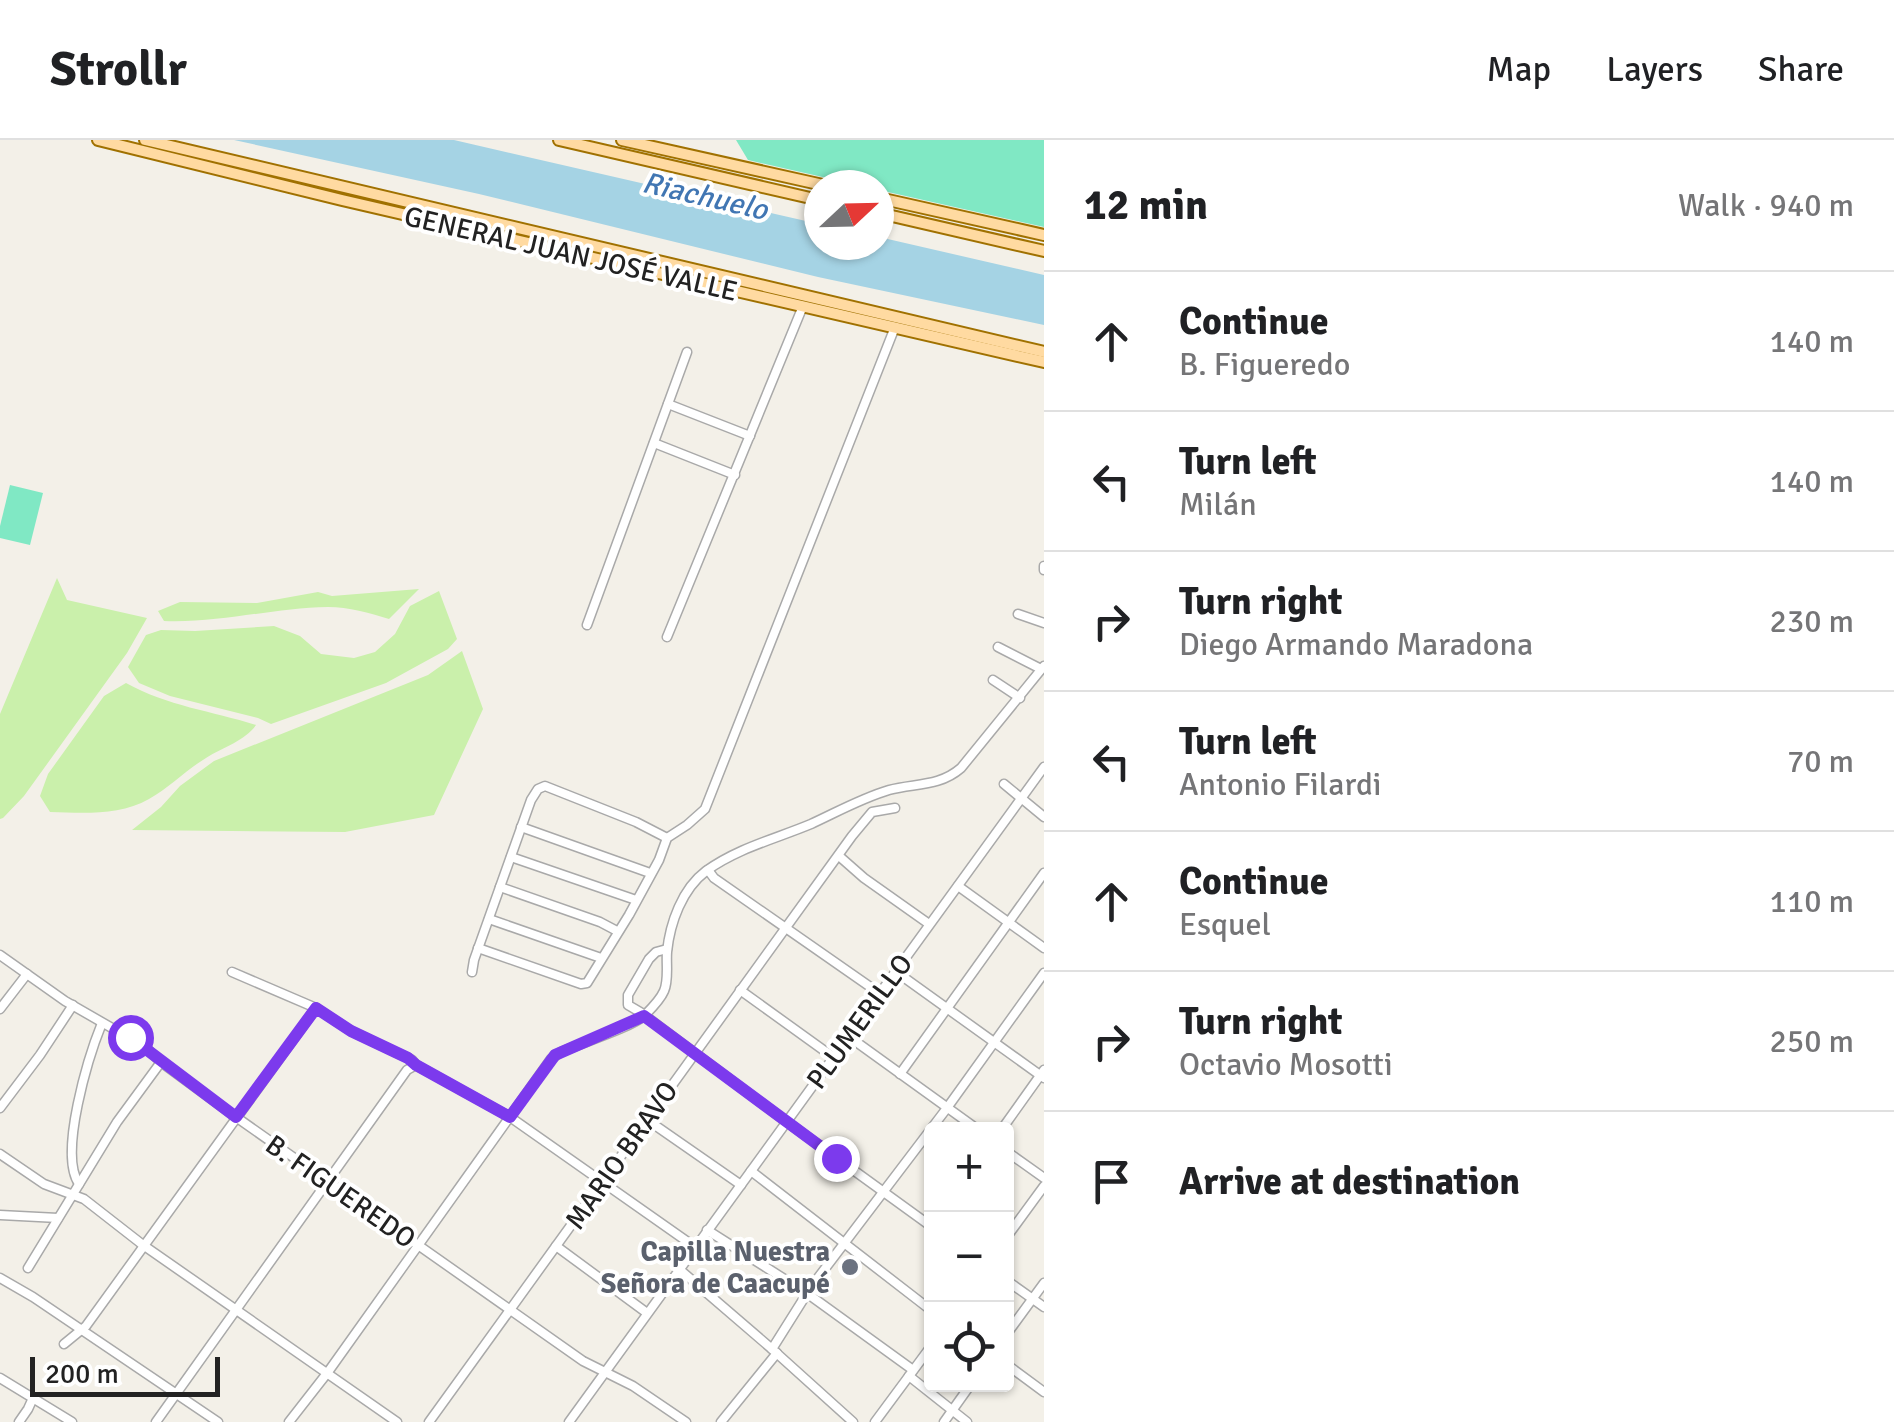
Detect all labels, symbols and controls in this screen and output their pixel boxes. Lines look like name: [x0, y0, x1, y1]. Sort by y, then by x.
text: Strollr: [50, 40, 187, 99]
text: Map: [1487, 48, 1551, 91]
text: Layers: [1606, 48, 1703, 91]
text: Share: [1758, 48, 1844, 91]
water label: Riachuelo: [639, 164, 772, 229]
north arrow: [804, 170, 894, 260]
text: 12 min: [1084, 180, 1208, 231]
text: Walk · 940 m: [1678, 186, 1854, 225]
street label: GENERAL JUAN JOSÉ VALLE: [401, 199, 741, 309]
text: Continue: [1179, 298, 1329, 345]
icon: ahead: [1084, 314, 1139, 369]
text: 140 m: [1770, 322, 1854, 361]
text: B. Figueredo: [1179, 345, 1350, 384]
text: Turn left: [1179, 438, 1317, 485]
icon: left: [1084, 454, 1139, 509]
text: 140 m: [1770, 462, 1854, 501]
text: Milán: [1179, 485, 1257, 524]
text: Turn right: [1179, 578, 1343, 625]
icon: right: [1084, 594, 1139, 649]
text: 230 m: [1770, 602, 1854, 641]
text: Diego Armando Maradona: [1179, 625, 1533, 664]
text: Turn left: [1179, 718, 1317, 765]
icon: left: [1084, 734, 1139, 789]
text: 70 m: [1787, 742, 1854, 781]
text: Antonio Filardi: [1179, 765, 1381, 804]
text: Continue: [1179, 858, 1329, 905]
icon: ahead: [1084, 874, 1139, 929]
text: 110 m: [1770, 882, 1854, 921]
text: Esquel: [1179, 905, 1271, 944]
street label: PLUMERILLO: [799, 947, 920, 1096]
text: Turn right: [1179, 998, 1343, 1045]
icon: right: [1084, 1014, 1139, 1069]
route start: [108, 1015, 154, 1061]
text: 250 m: [1770, 1022, 1854, 1061]
text: Octavio Mosotti: [1179, 1045, 1393, 1084]
street label: MARIO BRAVO: [558, 1075, 685, 1236]
map controls: [924, 1122, 1014, 1392]
button: +: [924, 1122, 1014, 1212]
street label: B. FIGUEREDO: [259, 1128, 422, 1256]
route end: [814, 1136, 860, 1182]
icon: arrive: [1084, 1154, 1139, 1209]
text: Arrive at destination: [1179, 1158, 1520, 1205]
button: −: [924, 1212, 1014, 1302]
place label: Capilla Nuestra Señora de Caacupé: [601, 1235, 830, 1301]
marker: Capilla Nuestra Señora de Caacupé: [839, 1256, 861, 1278]
button: locate: [924, 1302, 1014, 1392]
scale bar: [30, 1352, 220, 1396]
text: 200 m: [45, 1357, 119, 1391]

